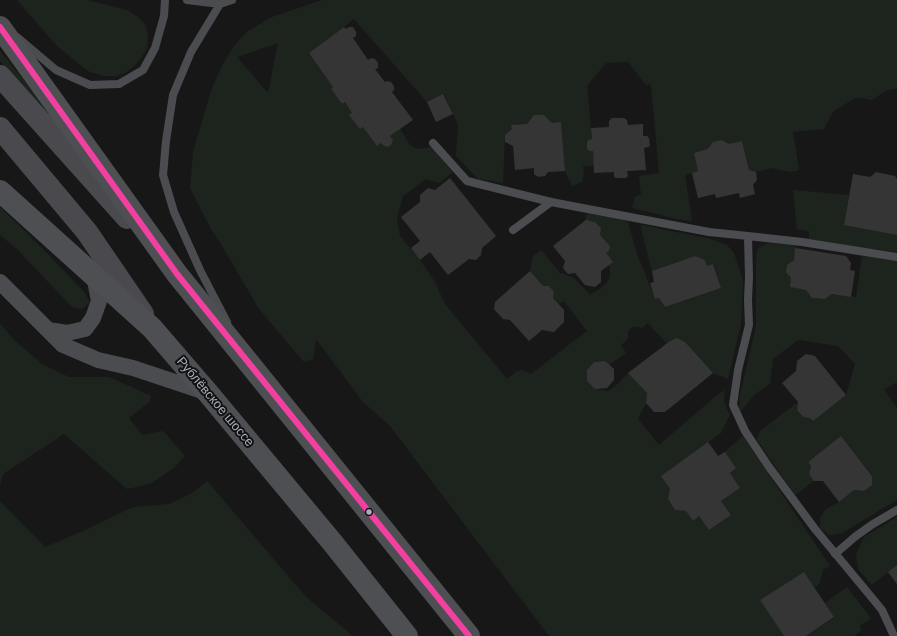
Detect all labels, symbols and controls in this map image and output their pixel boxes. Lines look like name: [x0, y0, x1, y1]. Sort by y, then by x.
street label: Рублёвское шоссе: [173, 354, 257, 450]
unlabelled marker: [364, 507, 374, 517]

